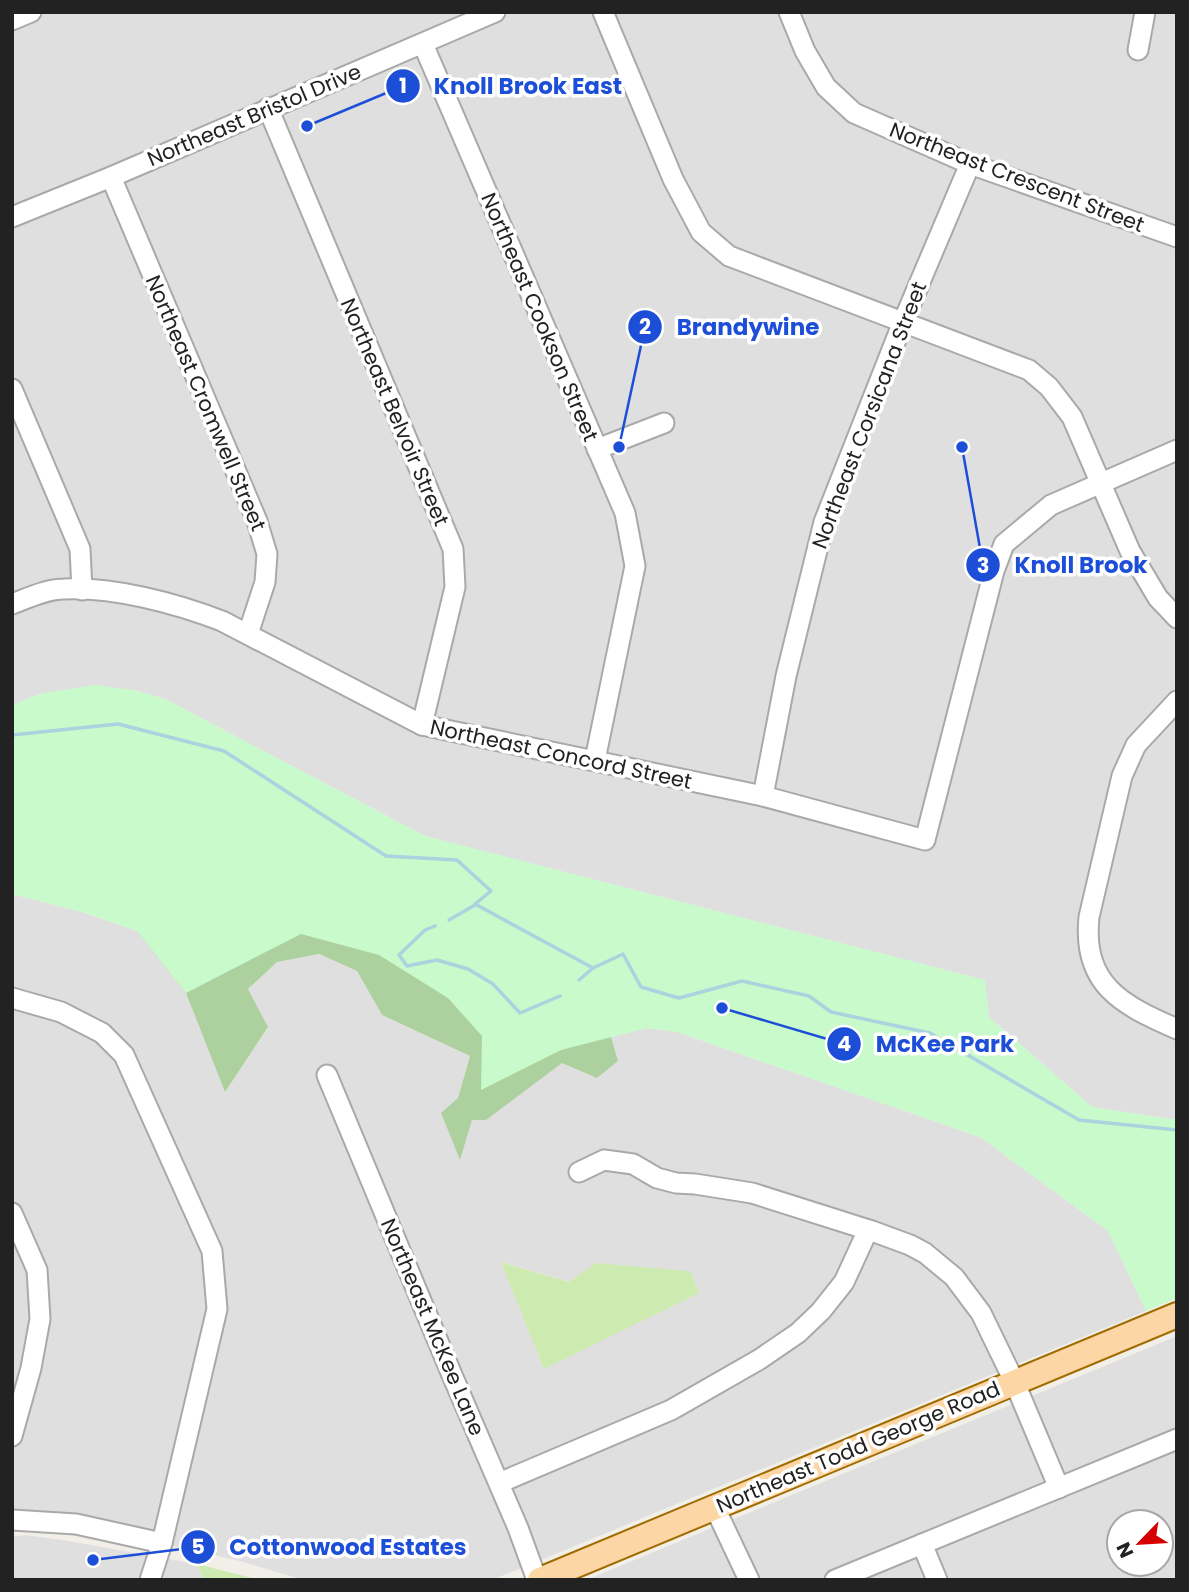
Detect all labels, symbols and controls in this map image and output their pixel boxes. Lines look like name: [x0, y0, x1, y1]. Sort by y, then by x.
street label: Northeast Bristol Drive: [143, 57, 365, 173]
callout: Knoll Brook East: [385, 64, 637, 108]
text: Knoll Brook East: [434, 70, 622, 102]
text: 1: [399, 71, 407, 100]
street label: Northeast Crescent Street: [886, 115, 1148, 239]
street label: Northeast Cookson Street: [474, 188, 606, 446]
street label: Northeast Cromwell Street: [139, 271, 273, 535]
street label: Northeast Corsicana Street: [805, 277, 933, 553]
street label: Northeast Belvoir Street: [334, 294, 456, 530]
callout: Brandywine: [628, 305, 833, 349]
text: Brandywine: [677, 311, 819, 343]
text: 2: [639, 312, 651, 341]
callout: Knoll Brook: [965, 543, 1162, 587]
text: Knoll Brook: [1014, 549, 1148, 581]
text: 3: [977, 551, 989, 580]
street label: Northeast Concord Street: [427, 712, 695, 796]
callout: McKee Park: [827, 1022, 1028, 1066]
text: McKee Park: [876, 1028, 1015, 1060]
text: 4: [837, 1029, 851, 1058]
street label: Northeast McKee Lane: [374, 1214, 492, 1440]
street label: Northeast Todd George Road: [712, 1374, 1004, 1520]
north arrow: [1105, 1508, 1175, 1578]
callout: Cottonwood Estates: [181, 1525, 481, 1569]
text: Cottonwood Estates: [229, 1531, 467, 1563]
text: 5: [191, 1532, 205, 1561]
text: N: [1110, 1538, 1140, 1562]

